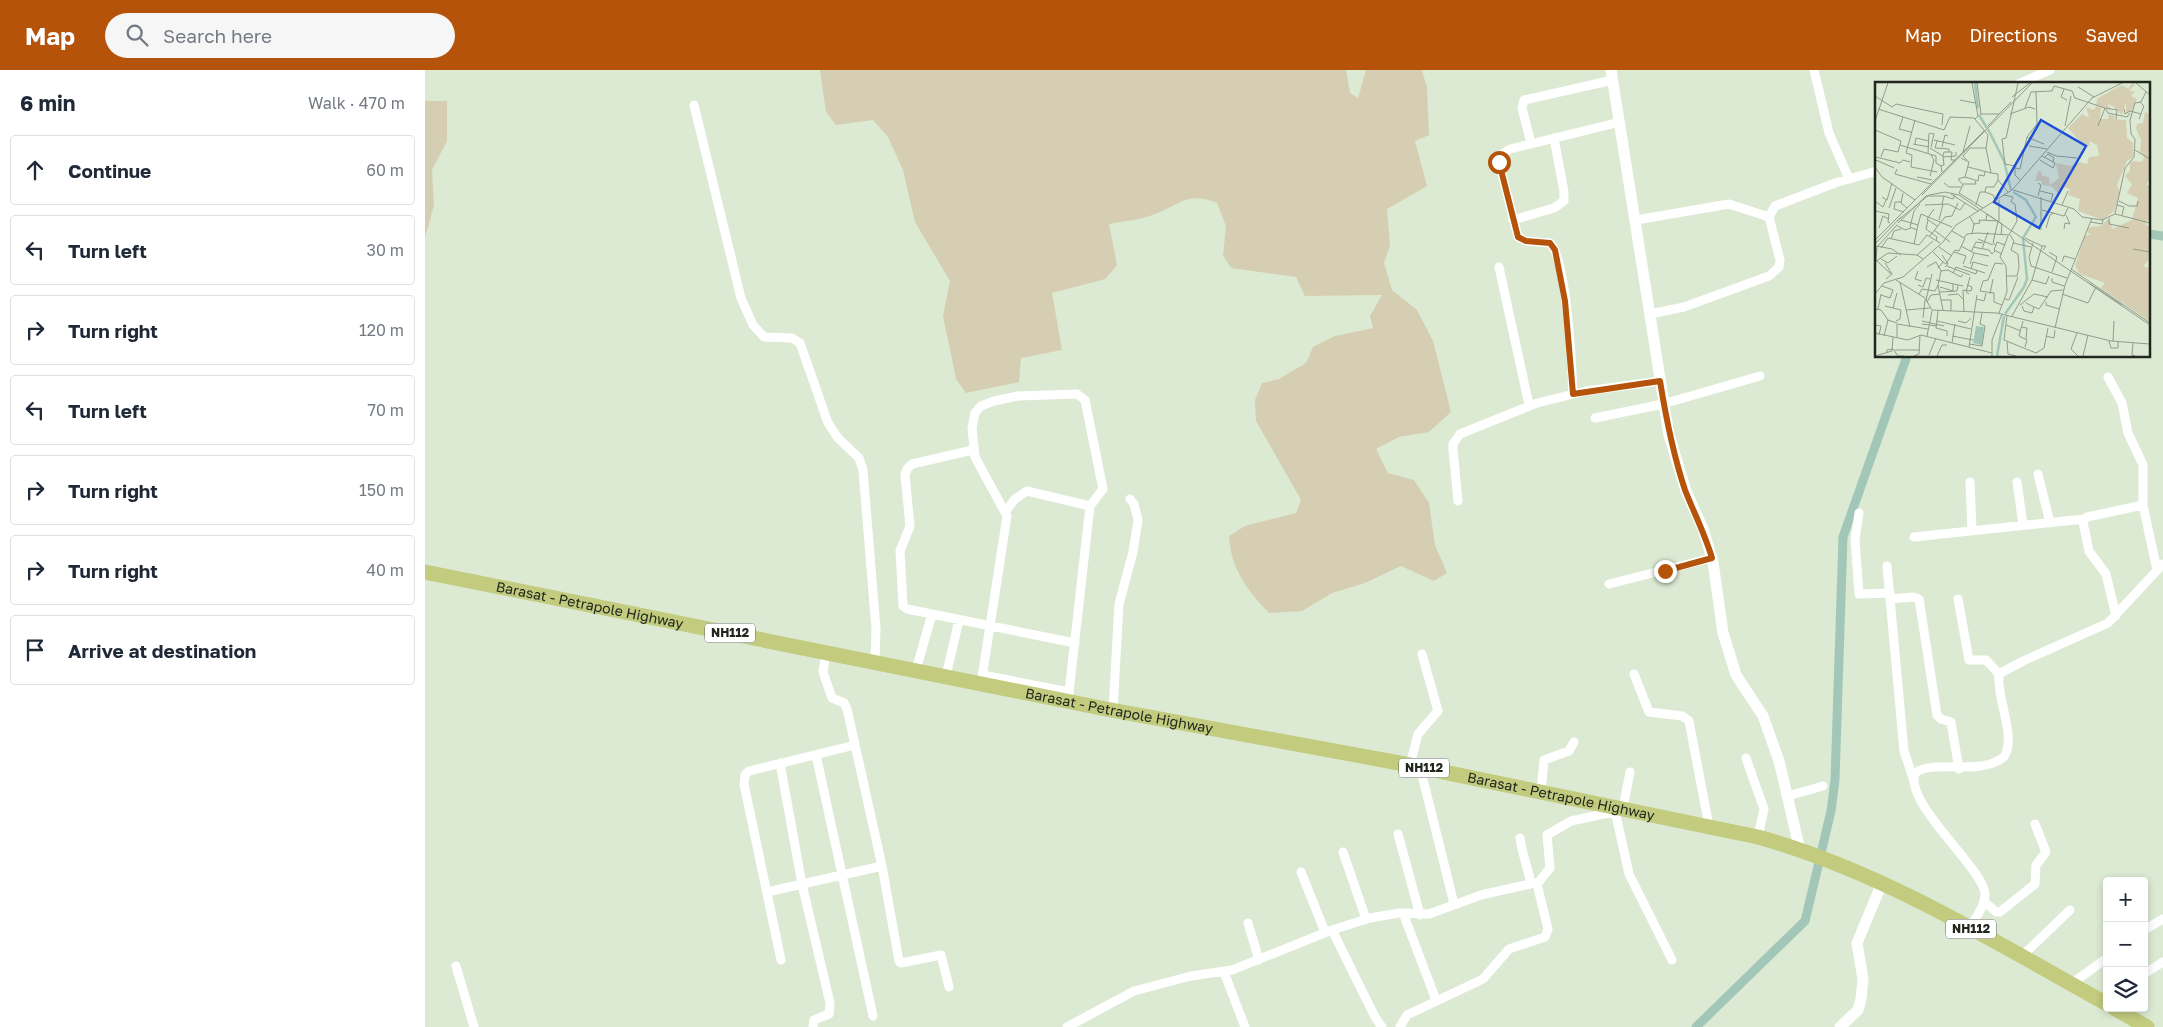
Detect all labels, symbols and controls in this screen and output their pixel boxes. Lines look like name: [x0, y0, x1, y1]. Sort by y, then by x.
search box: [105, 13, 455, 58]
text: Map: [25, 21, 75, 50]
icon: search: [123, 21, 151, 49]
text: Search here: [163, 24, 272, 47]
text: Map: [1905, 24, 1941, 46]
text: Directions: [1969, 24, 2057, 46]
text: Saved: [2085, 24, 2138, 46]
inset map: [1875, 82, 2151, 358]
text: 6 min: [20, 90, 75, 116]
text: Walk · 470 m: [308, 93, 405, 113]
route start: [1488, 151, 1511, 174]
icon: ahead: [21, 156, 49, 184]
text: Continue: [68, 159, 151, 182]
text: 60 m: [366, 160, 404, 180]
icon: left: [21, 236, 49, 264]
text: Turn left: [68, 239, 147, 262]
text: 30 m: [367, 240, 404, 260]
icon: right: [21, 316, 49, 344]
text: Turn right: [68, 319, 158, 342]
text: 120 m: [359, 320, 404, 340]
icon: left: [21, 396, 49, 424]
text: Turn left: [68, 399, 147, 422]
text: 70 m: [367, 400, 404, 420]
icon: right: [21, 476, 49, 504]
text: Turn right: [68, 479, 158, 502]
text: 150 m: [359, 480, 404, 500]
icon: right: [21, 556, 49, 584]
text: Turn right: [68, 559, 158, 582]
text: 40 m: [366, 560, 404, 580]
route end: [1654, 560, 1677, 583]
street label: Barasat - Petrapole Highway: [495, 577, 685, 632]
road number: NH112: [705, 624, 755, 642]
icon: arrive: [21, 636, 49, 664]
text: Arrive at destination: [68, 639, 256, 662]
street label: Barasat - Petrapole Highway: [1024, 684, 1215, 737]
road number: NH112: [1399, 758, 1449, 778]
street label: Barasat - Petrapole Highway: [1466, 768, 1656, 823]
map controls: [2103, 877, 2148, 1012]
button: +: [2103, 877, 2148, 922]
road number: NH112: [1946, 920, 1996, 939]
button: −: [2103, 922, 2148, 967]
button: layers: [2103, 967, 2148, 1012]

